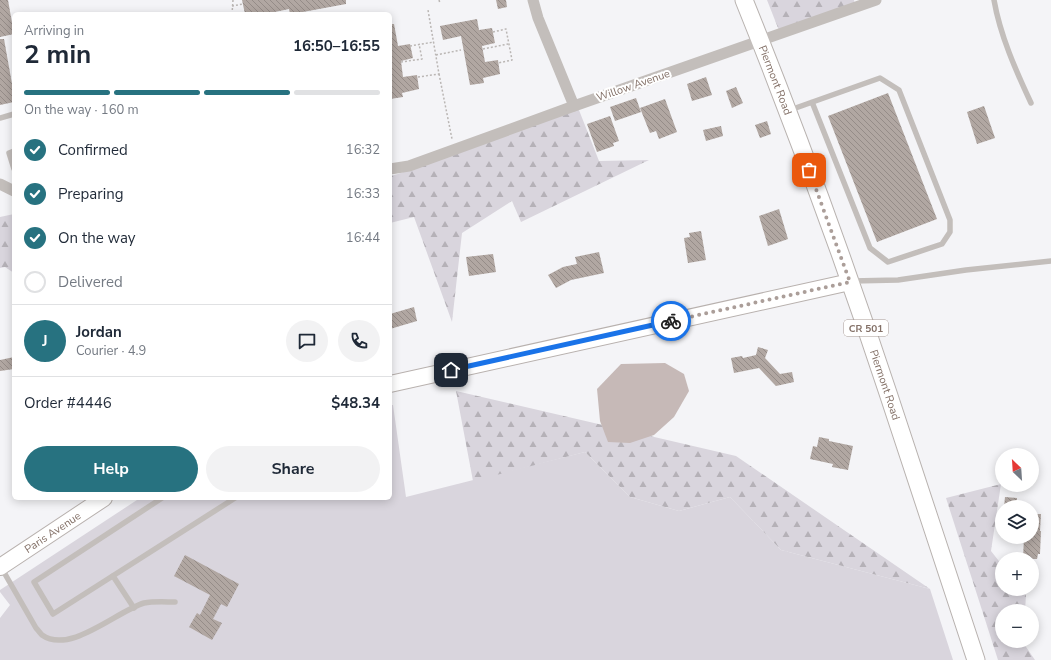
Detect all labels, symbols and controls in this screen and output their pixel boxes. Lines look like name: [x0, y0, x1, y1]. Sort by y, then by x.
text: Arriving in: [24, 22, 84, 40]
text: 16:50–16:55: [293, 36, 380, 56]
text: 2 min: [24, 37, 91, 72]
street label: Piermont Road: [755, 43, 795, 117]
street label: Willow Avenue: [594, 66, 672, 105]
text: On the way · 160 m: [24, 101, 139, 119]
icon: check: [24, 139, 46, 161]
text: Confirmed: [58, 140, 128, 160]
text: 16:32: [346, 141, 380, 159]
pin: [792, 153, 826, 187]
icon: bag: [798, 159, 820, 181]
icon: check: [24, 183, 46, 205]
text: Preparing: [58, 184, 123, 204]
text: 16:33: [346, 185, 380, 203]
icon: check: [24, 227, 46, 249]
text: On the way: [58, 228, 136, 248]
text: 16:44: [346, 229, 380, 247]
text: Delivered: [58, 272, 123, 292]
courier: [651, 301, 691, 341]
icon: bike: [660, 310, 682, 332]
button: chat: [286, 320, 328, 362]
button: phone: [338, 320, 380, 362]
road number: CR 501: [844, 320, 888, 336]
text: Jordan: [76, 322, 122, 342]
text: J: [42, 331, 48, 351]
text: Courier · 4.9: [76, 342, 146, 360]
street label: Piermont Road: [866, 348, 904, 422]
pin: [434, 353, 468, 387]
icon: home: [440, 359, 462, 381]
text: Order #4446: [24, 393, 112, 413]
text: $48.34: [331, 393, 380, 413]
button: Help: [24, 446, 198, 492]
button: Share: [206, 446, 380, 492]
north arrow: [995, 448, 1039, 492]
map controls: [995, 448, 1039, 648]
button: layers: [995, 500, 1039, 544]
street label: Paris Avenue: [22, 508, 84, 557]
button: +: [995, 552, 1039, 596]
button: −: [995, 604, 1039, 648]

